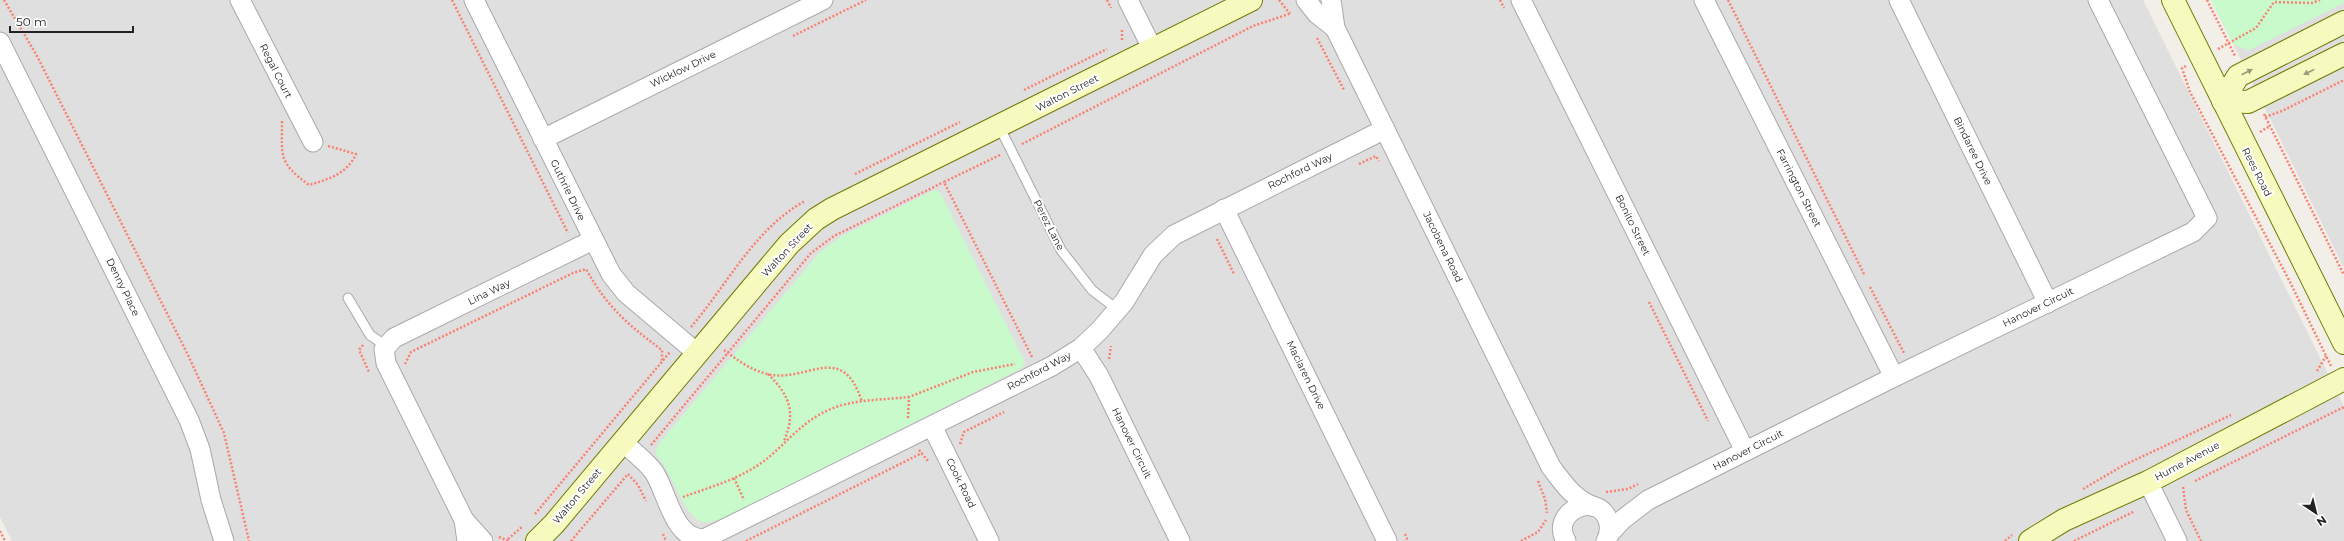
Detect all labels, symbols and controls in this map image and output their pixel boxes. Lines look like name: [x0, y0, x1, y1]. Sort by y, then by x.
scale bar: [10, 8, 133, 34]
text: 50 m: [16, 14, 47, 29]
street label: Regal Court: [257, 42, 295, 100]
street label: Wicklow Drive: [648, 47, 718, 91]
one-way arrow: [2241, 69, 2253, 75]
one-way arrow: [2303, 69, 2315, 75]
street label: Walton Street: [1033, 72, 1101, 114]
street label: Bindaree Drive: [1951, 115, 1995, 187]
street label: Rees Road: [2239, 145, 2275, 199]
street label: Farrington Street: [1774, 147, 1824, 229]
street label: Rochford Way: [1266, 149, 1335, 192]
street label: Guthrie Drive: [548, 157, 588, 223]
street label: Bonito Street: [1613, 192, 1653, 258]
street label: Perez Lane: [1031, 197, 1067, 253]
street label: Jacobena Road: [1420, 209, 1466, 284]
street label: Walton Street: [759, 220, 815, 280]
street label: Denny Place: [103, 256, 143, 318]
street label: Lina Way: [466, 276, 513, 308]
street label: Hanover Circuit: [2000, 284, 2076, 330]
street label: Maclaren Drive: [1284, 338, 1328, 412]
street label: Rochford Way: [1005, 348, 1074, 393]
street label: Hanover Circuit: [1109, 405, 1155, 481]
street label: Hanover Circuit: [1711, 427, 1785, 473]
street label: Hume Avenue: [2152, 438, 2222, 484]
street label: Cook Road: [943, 456, 979, 510]
street label: Walton Street: [550, 465, 604, 527]
north arrow: [2296, 493, 2336, 533]
text: N: [2314, 513, 2329, 529]

